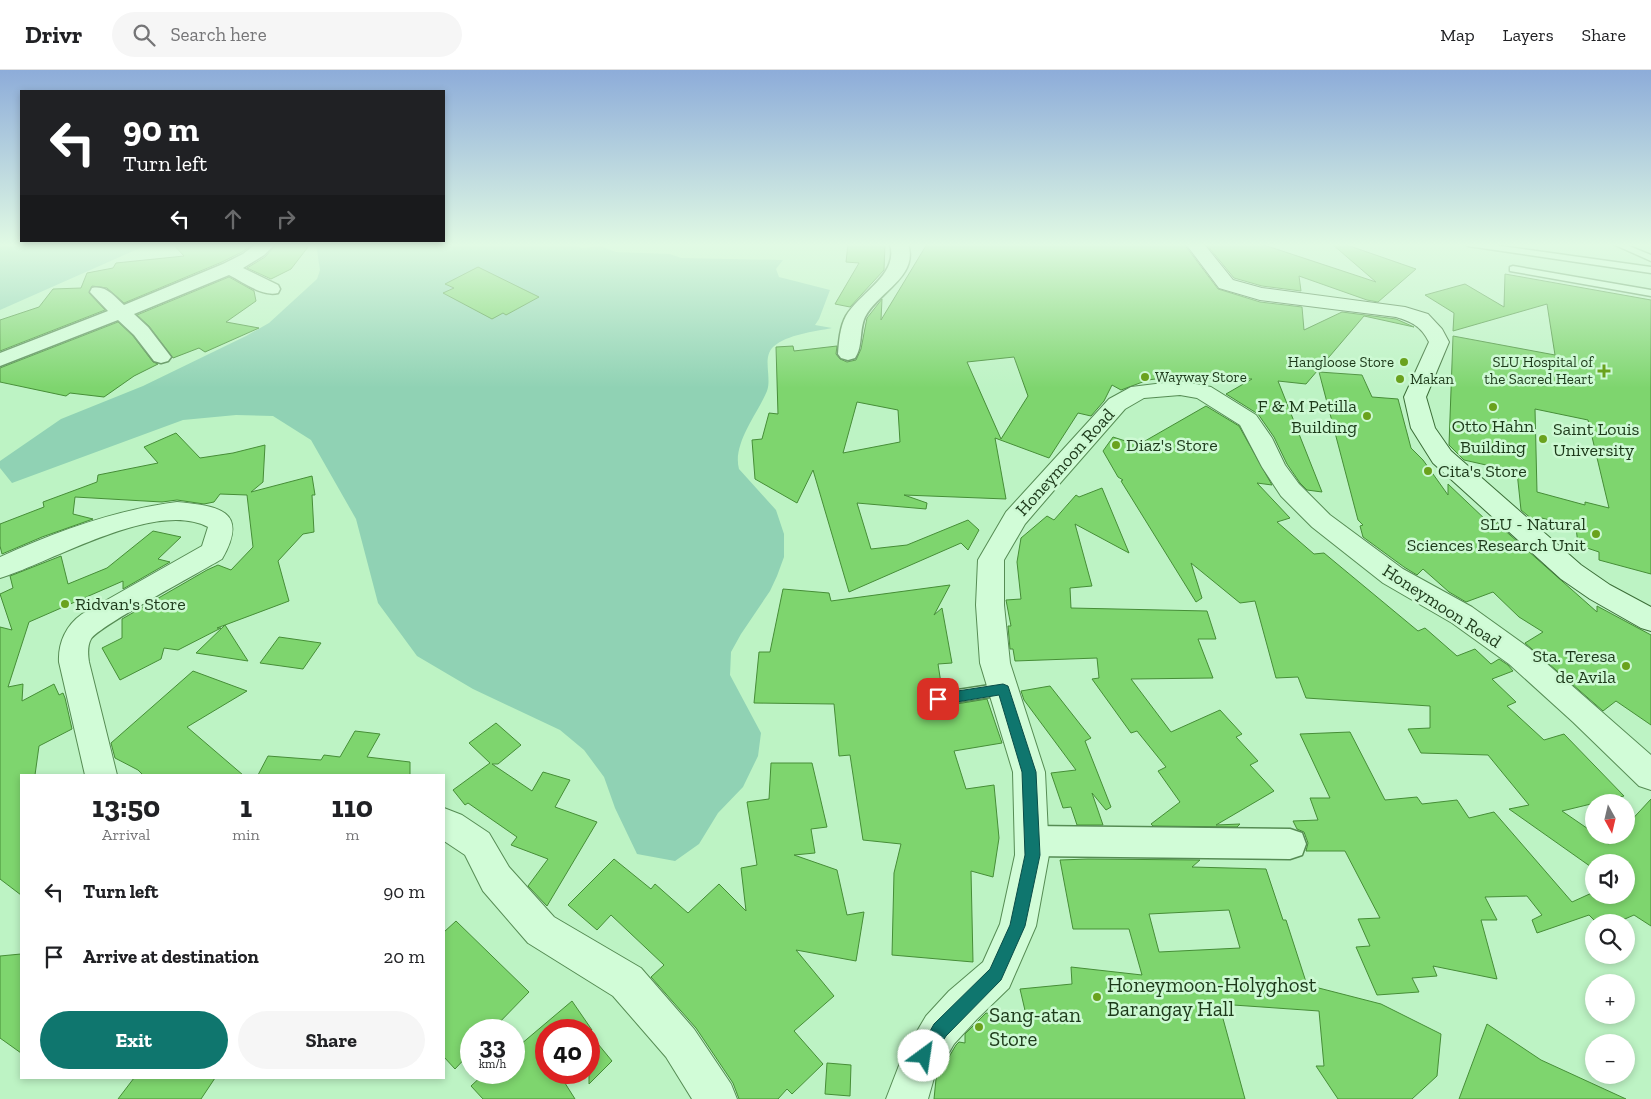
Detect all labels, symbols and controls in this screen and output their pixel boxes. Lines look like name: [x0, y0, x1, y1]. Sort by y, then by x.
search box: [112, 12, 462, 57]
text: Drivr: [25, 20, 82, 49]
icon: search: [130, 21, 158, 49]
text: Search here: [170, 23, 267, 46]
text: Map: [1440, 24, 1475, 46]
text: Layers: [1503, 24, 1554, 46]
text: Share: [1582, 24, 1626, 46]
text: 90 m: [123, 108, 199, 150]
icon: left: [40, 110, 105, 175]
text: Turn left: [123, 150, 207, 177]
icon: left: [166, 205, 194, 233]
icon: ahead: [219, 205, 247, 233]
icon: right: [272, 205, 300, 233]
place label: Hangloose Store: [1288, 353, 1394, 371]
place label: SLU Hospital of the Sacred Heart: [1484, 353, 1594, 388]
marker: Hangloose Store: [1398, 356, 1410, 368]
marker: SLU Hospital of the Sacred Heart: [1597, 364, 1611, 378]
place label: Wayway Store: [1155, 368, 1247, 386]
place label: Makan: [1410, 370, 1454, 388]
marker: Wayway Store: [1139, 371, 1151, 383]
marker: Makan: [1394, 373, 1406, 385]
place label: F & M Petilla Building: [1258, 395, 1357, 438]
marker: Otto Hahn Building: [1487, 401, 1499, 413]
street label: Honeymoon Road: [1011, 404, 1119, 520]
marker: F & M Petilla Building: [1361, 410, 1373, 422]
place label: Otto Hahn Building: [1452, 415, 1535, 458]
place label: Saint Louis University: [1553, 418, 1640, 461]
marker: Saint Louis University: [1537, 433, 1549, 445]
place label: Diaz's Store: [1126, 434, 1218, 456]
marker: Diaz's Store: [1110, 439, 1122, 451]
place label: Cita's Store: [1438, 460, 1527, 482]
marker: Cita's Store: [1422, 465, 1434, 477]
place label: SLU - Natural Sciences Research Unit: [1407, 513, 1586, 556]
marker: SLU - Natural Sciences Research Unit: [1590, 528, 1602, 540]
street label: Honeymoon Road: [1378, 559, 1506, 653]
place label: Ridvan's Store: [75, 593, 186, 615]
marker: Ridvan's Store: [59, 598, 71, 610]
place label: Sta. Teresa de Avila: [1532, 645, 1616, 688]
marker: Sta. Teresa de Avila: [1620, 660, 1632, 672]
pin: [917, 678, 959, 720]
icon: arrive: [924, 685, 952, 713]
text: 13:50: [92, 789, 160, 825]
text: 1: [240, 789, 252, 825]
text: 110: [332, 789, 373, 825]
north arrow: [1585, 794, 1635, 844]
map controls: [1585, 794, 1635, 1084]
text: Arrival: [102, 825, 150, 844]
text: min: [232, 825, 260, 844]
text: m: [345, 825, 359, 844]
button: sound: [1585, 854, 1635, 904]
icon: left: [40, 878, 68, 906]
text: Turn left: [83, 880, 158, 903]
text: 90 m: [383, 880, 425, 903]
button: search: [1585, 914, 1635, 964]
icon: arrive: [40, 943, 68, 971]
text: Arrive at destination: [83, 945, 259, 968]
text: 20 m: [384, 945, 425, 968]
place label: Honeymoon-Holyghost Barangay Hall: [1107, 972, 1317, 1021]
button: +: [1585, 974, 1635, 1024]
marker: Honeymoon-Holyghost Barangay Hall: [1091, 991, 1103, 1003]
place label: Sang-atan Store: [989, 1002, 1081, 1051]
button: Exit: [40, 1011, 228, 1069]
button: Share: [238, 1011, 425, 1069]
speed limit sign: 40: [535, 1019, 600, 1084]
marker: Sang-atan Store: [973, 1021, 985, 1033]
position arrow: [897, 1029, 949, 1081]
text: 33: [479, 1030, 506, 1060]
button: −: [1585, 1034, 1635, 1084]
text: km/h: [479, 1057, 506, 1071]

